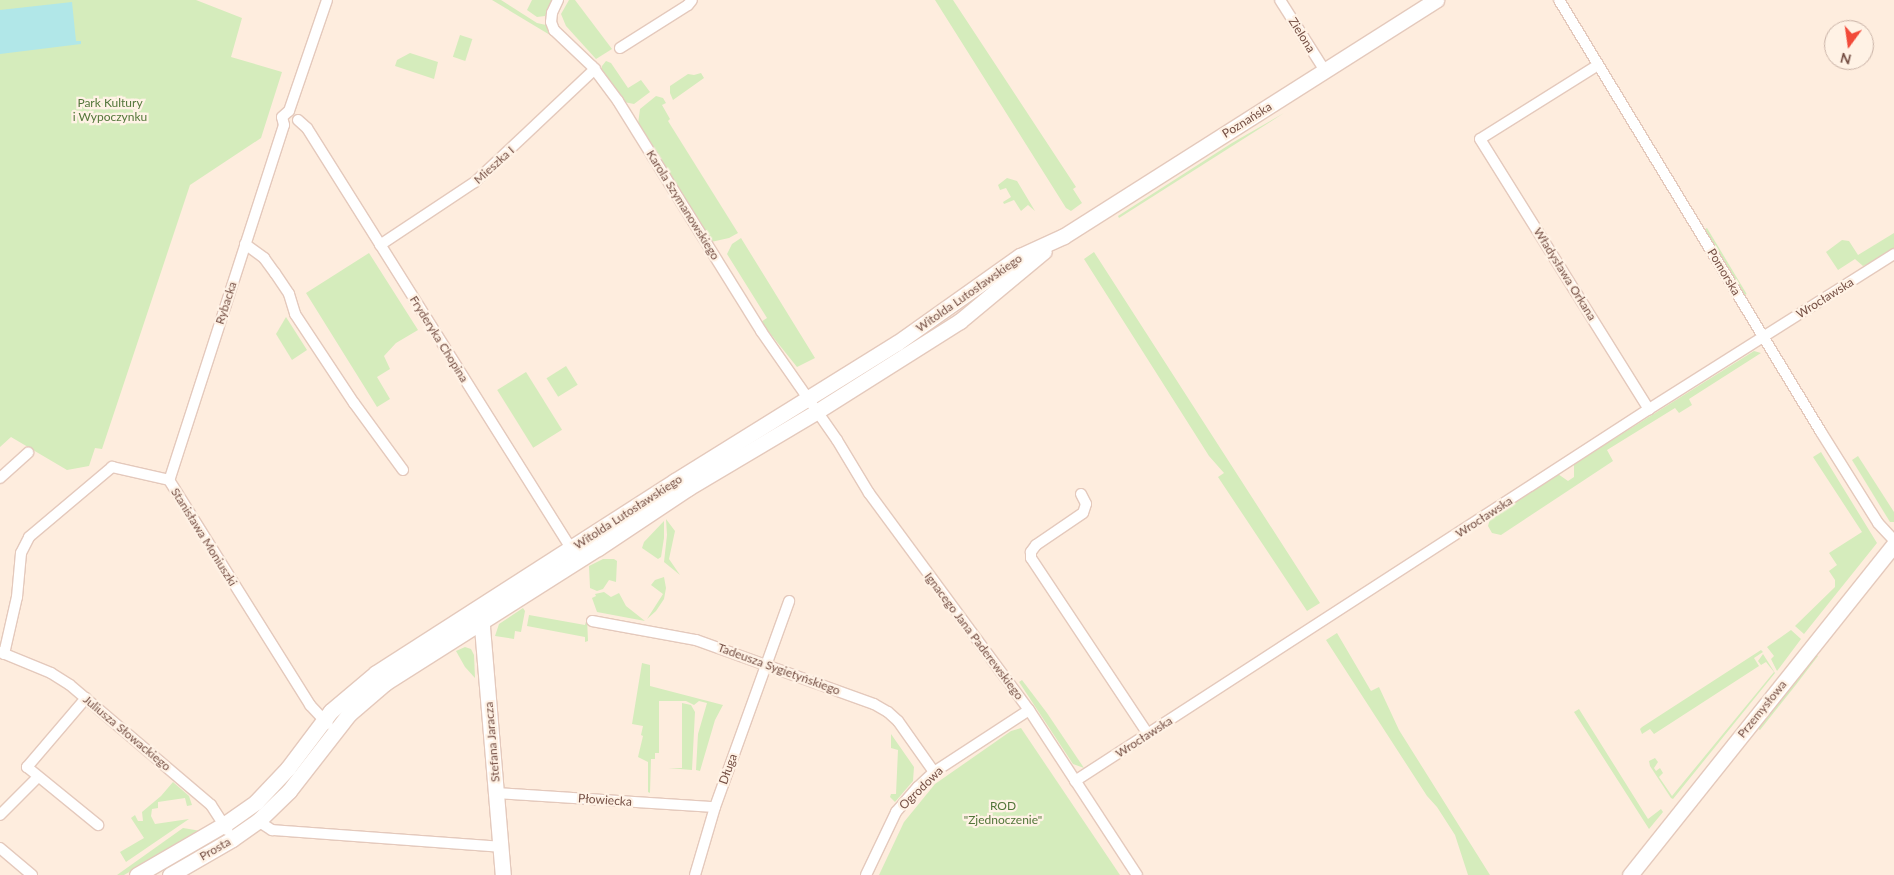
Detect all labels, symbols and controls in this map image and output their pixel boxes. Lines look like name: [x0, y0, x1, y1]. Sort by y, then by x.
street label: Zielona: [1286, 15, 1318, 55]
north arrow: [1824, 20, 1874, 70]
text: N: [1838, 50, 1853, 69]
park label: Park Kultury i Wypoczynku: [73, 96, 147, 124]
street label: Poznańska: [1220, 99, 1274, 141]
street label: Mieszka I: [471, 143, 517, 187]
street label: Karola Szymanowskiego: [643, 147, 723, 263]
street label: Władysława Orkana: [1531, 225, 1599, 323]
street label: Pomorska: [1704, 246, 1744, 298]
street label: Witolda Lutosławskiego: [913, 251, 1025, 335]
street label: Wrocławska: [1794, 275, 1856, 321]
street label: Rybacka: [212, 280, 240, 326]
street label: Fryderyka Chopina: [407, 293, 471, 385]
street label: Witolda Lutosławskiego: [571, 472, 685, 552]
street label: Stanisława Moniuszki: [168, 485, 240, 589]
street label: Wrocławska: [1453, 493, 1515, 541]
street label: Ignacego Jana Paderewskiego: [921, 569, 1027, 703]
street label: Tadeusza Sygietyńskiego: [716, 640, 842, 698]
street label: Przemysłowa: [1734, 677, 1790, 741]
street label: Juliusza Słowackiego: [80, 692, 174, 774]
street label: Stefana Jaracza: [481, 701, 503, 783]
street label: Wrocławska: [1113, 713, 1175, 761]
street label: Długa: [716, 752, 740, 786]
street label: Ogrodowa: [896, 764, 946, 812]
street label: Płowiecka: [578, 791, 632, 809]
park label: ROD "Zjednoczenie": [964, 799, 1042, 827]
street label: Prosta: [197, 834, 233, 864]

